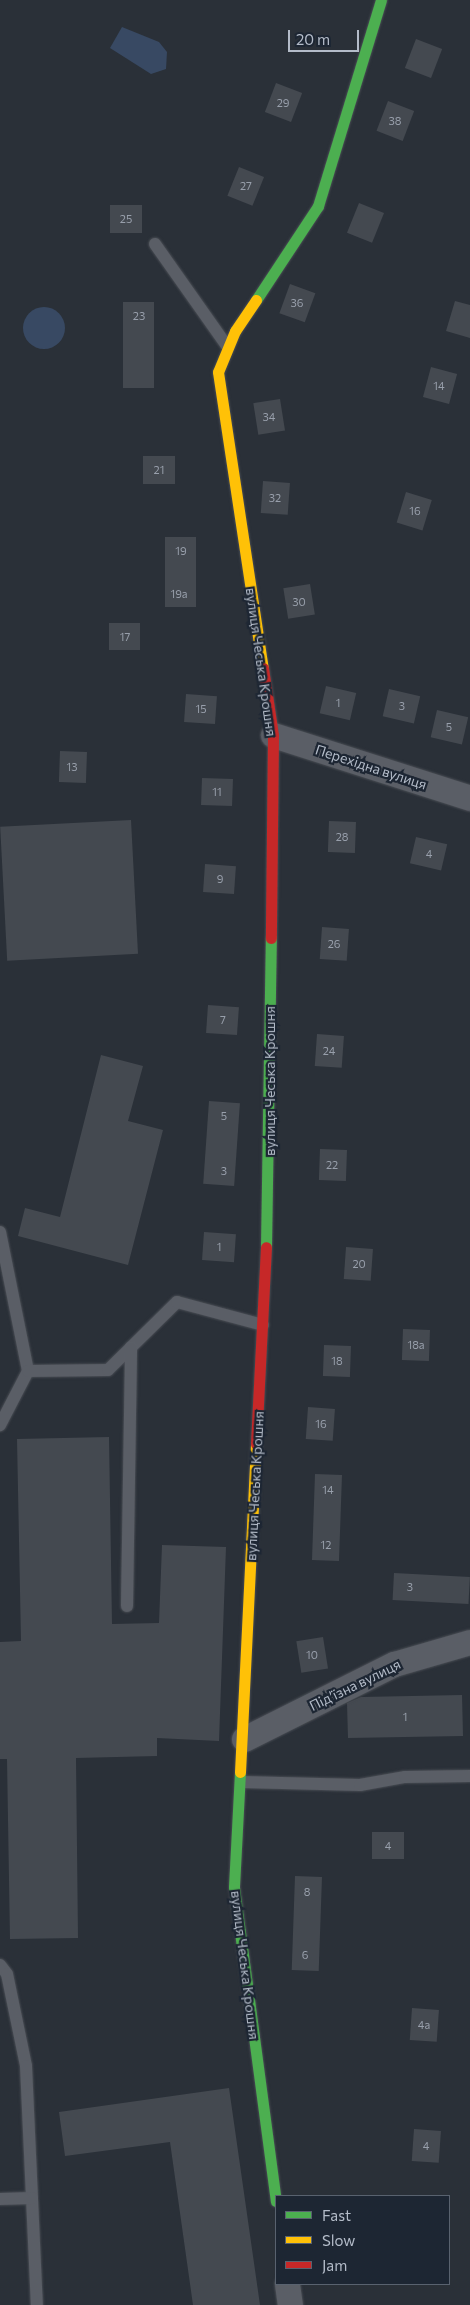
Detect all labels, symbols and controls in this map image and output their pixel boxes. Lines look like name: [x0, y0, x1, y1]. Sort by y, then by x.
scale bar: [290, 20, 361, 52]
text: 20 m: [296, 30, 330, 48]
house number: 29: [277, 96, 289, 110]
house number: 38: [389, 114, 401, 128]
house number: 27: [240, 179, 252, 193]
house number: 25: [120, 212, 132, 226]
house number: 36: [291, 296, 303, 310]
house number: 23: [133, 309, 145, 323]
house number: 14: [433, 379, 445, 393]
house number: 34: [263, 410, 275, 424]
house number: 21: [154, 463, 164, 477]
house number: 32: [269, 491, 281, 505]
house number: 16: [409, 504, 421, 518]
house number: 19: [175, 544, 187, 558]
house number: 19а: [170, 587, 188, 601]
street label: вулиця Чеська Крошня: [242, 587, 280, 737]
house number: 30: [292, 595, 306, 609]
house number: 17: [120, 630, 130, 644]
house number: 1: [336, 696, 340, 710]
house number: 3: [399, 699, 405, 713]
house number: 15: [195, 702, 207, 716]
house number: 5: [446, 720, 452, 734]
street label: Перехідна вулиця: [313, 741, 429, 793]
house number: 13: [67, 760, 77, 774]
house number: 11: [212, 785, 222, 799]
house number: 28: [336, 830, 348, 844]
house number: 4: [426, 847, 432, 861]
house number: 9: [217, 872, 223, 886]
house number: 26: [328, 937, 340, 951]
street label: вулиця Чеська Крошня: [262, 1006, 278, 1156]
house number: 7: [220, 1013, 226, 1027]
house number: 24: [323, 1044, 335, 1058]
house number: 5: [221, 1109, 227, 1123]
house number: 22: [326, 1158, 338, 1172]
house number: 3: [221, 1164, 227, 1178]
house number: 1: [217, 1240, 221, 1254]
house number: 20: [352, 1257, 366, 1271]
house number: 18а: [407, 1338, 425, 1352]
house number: 18: [331, 1354, 343, 1368]
street label: вулиця Чеська Крошня: [243, 1411, 267, 1561]
house number: 16: [315, 1417, 327, 1431]
house number: 14: [322, 1483, 334, 1497]
house number: 12: [321, 1538, 331, 1552]
house number: 3: [407, 1580, 413, 1594]
house number: 10: [306, 1648, 318, 1662]
street label: Підʼїзна вулиця: [307, 1656, 403, 1714]
house number: 1: [403, 1710, 407, 1724]
house number: 4: [385, 1839, 391, 1853]
house number: 8: [304, 1885, 310, 1899]
street label: вулиця Чеська Крошня: [228, 1890, 262, 2040]
house number: 6: [302, 1948, 308, 1962]
house number: 4а: [418, 2018, 430, 2032]
house number: 4: [423, 2139, 429, 2153]
legend: [275, 2195, 450, 2285]
text: Fast: [322, 2206, 351, 2224]
text: Slow: [322, 2231, 355, 2249]
text: Jam: [322, 2256, 347, 2274]

